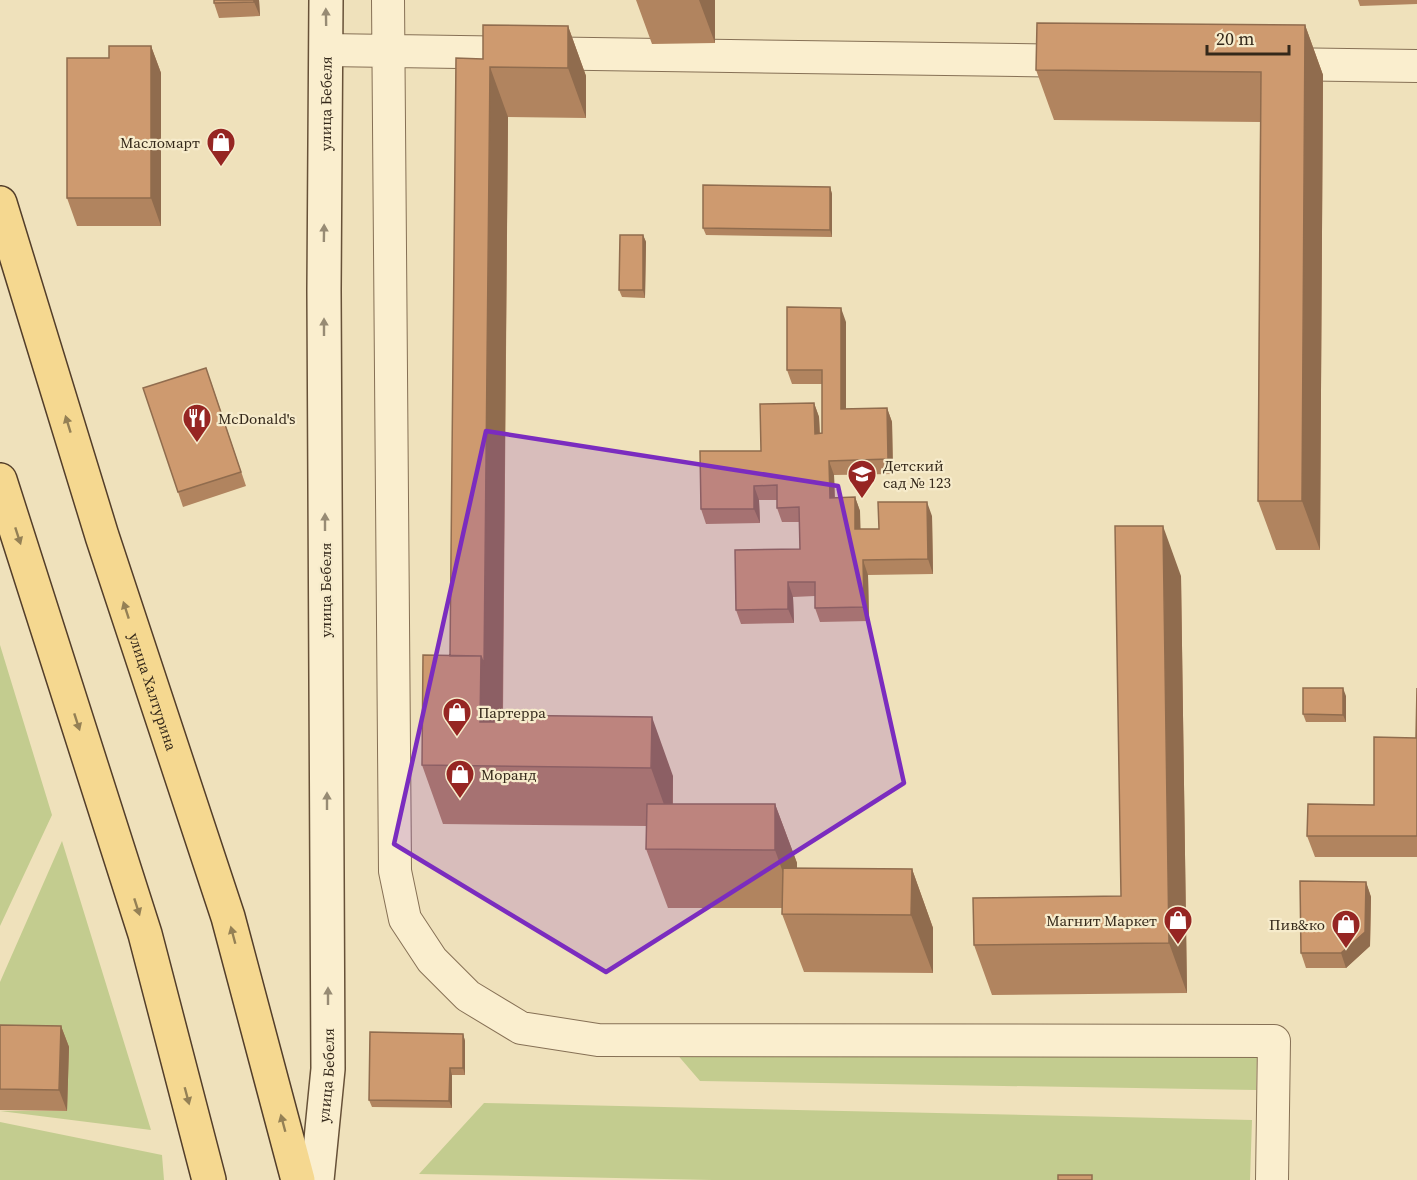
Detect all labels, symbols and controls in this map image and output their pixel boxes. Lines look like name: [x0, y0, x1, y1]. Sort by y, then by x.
one-way arrow: [321, 7, 331, 26]
scale bar: [1207, 18, 1290, 56]
text: 20 m: [1216, 26, 1254, 51]
street label: улица Бебеля: [314, 56, 336, 151]
shop icon: Масломарт: [205, 126, 237, 168]
place label: Масломарт: [120, 132, 200, 153]
one-way arrow: [319, 223, 329, 242]
one-way arrow: [319, 318, 329, 337]
restaurant icon: McDonald's: [181, 402, 213, 444]
place label: McDonald's: [218, 408, 295, 429]
one-way arrow: [63, 415, 72, 433]
place label: Детский сад № 123: [883, 455, 951, 493]
school or university icon: Детский сад № 123: [846, 458, 878, 500]
one-way arrow: [320, 513, 330, 532]
one-way arrow: [14, 527, 23, 545]
street label: улица Бебеля: [315, 543, 336, 637]
one-way arrow: [121, 601, 131, 619]
street label: улица Халтурина: [124, 630, 183, 753]
shop icon: Партерра: [441, 696, 473, 738]
place label: Партерра: [478, 702, 546, 723]
one-way arrow: [73, 713, 82, 731]
shop icon: Моранд: [444, 758, 476, 800]
place label: Моранд: [481, 764, 537, 785]
one-way arrow: [322, 792, 331, 811]
one-way arrow: [132, 898, 142, 916]
shop icon: Магнит Маркет: [1162, 904, 1194, 946]
shop icon: Пив&ко: [1330, 908, 1362, 950]
place label: Магнит Маркет: [1046, 910, 1157, 931]
place label: Пив&ко: [1269, 914, 1325, 935]
one-way arrow: [227, 926, 237, 944]
one-way arrow: [323, 987, 333, 1006]
street label: улица Бебеля: [312, 1028, 339, 1124]
one-way arrow: [183, 1087, 193, 1105]
one-way arrow: [278, 1114, 287, 1132]

